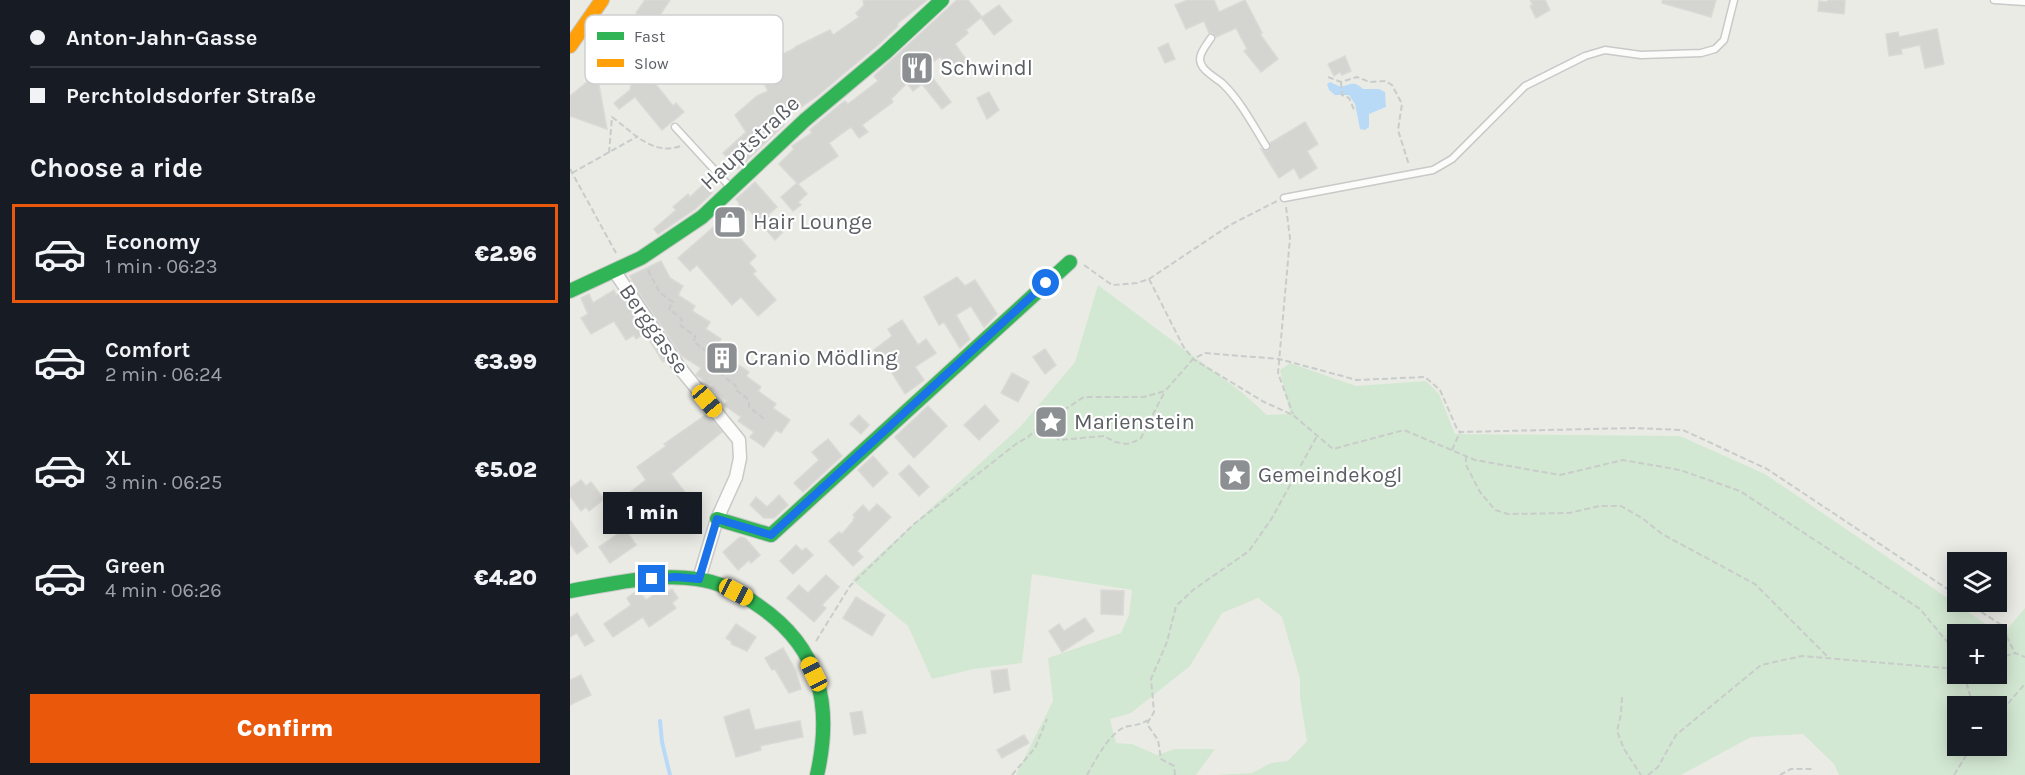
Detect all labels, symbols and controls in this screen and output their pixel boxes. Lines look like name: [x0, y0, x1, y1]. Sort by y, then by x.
legend: [585, 15, 783, 84]
text: Anton-Jahn-Gasse: [66, 25, 257, 51]
text: Fast: [634, 27, 665, 46]
restaurant icon: Schwindl: [899, 50, 935, 86]
text: Slow: [634, 54, 669, 73]
place label: Schwindl: [940, 55, 1033, 81]
text: Perchtoldsdorfer Straße: [66, 83, 316, 109]
street label: Hauptstraße: [695, 91, 805, 195]
text: Choose a ride: [30, 152, 203, 184]
shop icon: Hair Lounge: [712, 204, 748, 240]
place label: Hair Lounge: [753, 209, 872, 235]
icon: car: [33, 227, 87, 281]
text: Economy: [105, 229, 200, 255]
text: €2.96: [475, 241, 537, 267]
text: 1 min · 06:23: [105, 255, 218, 278]
route start: [1032, 269, 1059, 296]
street label: Berggasse: [614, 279, 694, 379]
icon: car: [33, 335, 87, 389]
text: Comfort: [105, 337, 190, 363]
building icon: Cranio Mödling: [704, 340, 740, 376]
place label: Cranio Mödling: [745, 345, 898, 371]
text: €3.99: [474, 349, 537, 375]
text: 2 min · 06:24: [105, 363, 222, 386]
car: [689, 381, 725, 421]
place icon: Marienstein: [1033, 404, 1069, 440]
place label: Marienstein: [1074, 409, 1195, 435]
icon: car: [33, 443, 87, 497]
text: XL: [105, 445, 131, 471]
text: €5.02: [475, 457, 537, 483]
place icon: Gemeindekogl: [1217, 457, 1253, 493]
place label: Gemeindekogl: [1258, 462, 1403, 488]
text: 3 min · 06:25: [105, 471, 222, 494]
callout: 1 min: [602, 492, 702, 534]
text: 1 min: [626, 501, 679, 524]
icon: car: [33, 551, 87, 605]
map controls: [1947, 552, 2007, 756]
button: layers: [1947, 552, 2007, 612]
text: Green: [105, 553, 166, 579]
text: €4.20: [474, 565, 537, 591]
route end: [638, 565, 665, 592]
car: [716, 576, 756, 608]
text: 4 min · 06:26: [105, 579, 222, 602]
button: +: [1947, 624, 2007, 684]
car: [798, 654, 830, 694]
button: Confirm: [30, 694, 540, 763]
button: −: [1947, 696, 2007, 756]

